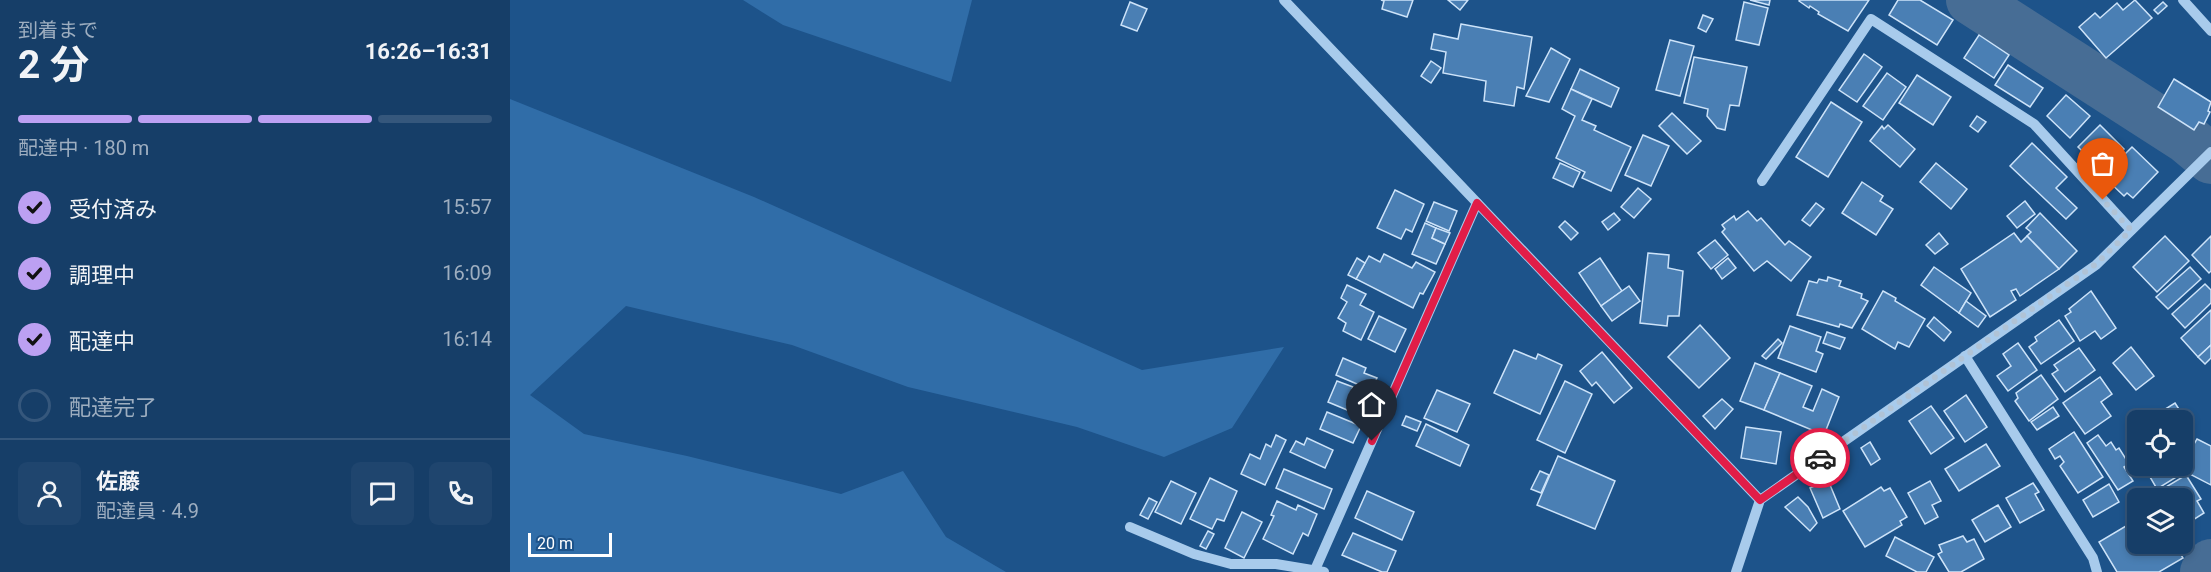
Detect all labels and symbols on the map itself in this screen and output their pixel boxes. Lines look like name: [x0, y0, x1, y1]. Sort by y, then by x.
pin: [2077, 138, 2128, 200]
pin: [1346, 379, 1397, 441]
courier: [1790, 428, 1850, 488]
scale bar: [528, 530, 612, 558]

